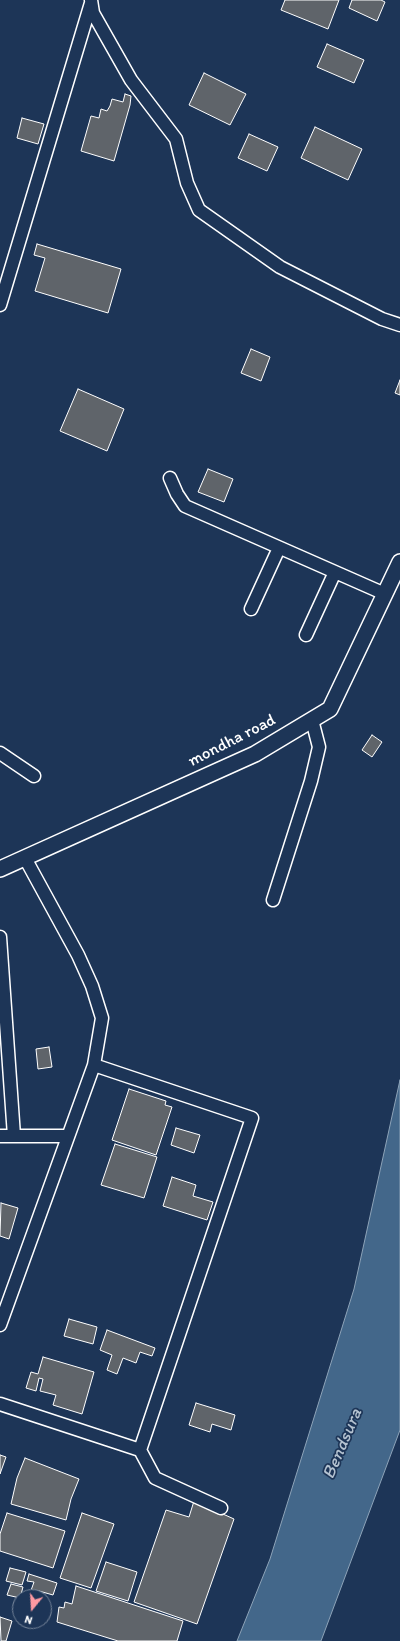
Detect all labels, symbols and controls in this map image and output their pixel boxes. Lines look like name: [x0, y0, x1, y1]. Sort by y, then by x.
street label: mondha road: [185, 710, 279, 772]
water label: Bendsura: [319, 1406, 367, 1482]
north arrow: [12, 1589, 52, 1629]
text: N: [23, 1613, 34, 1627]

